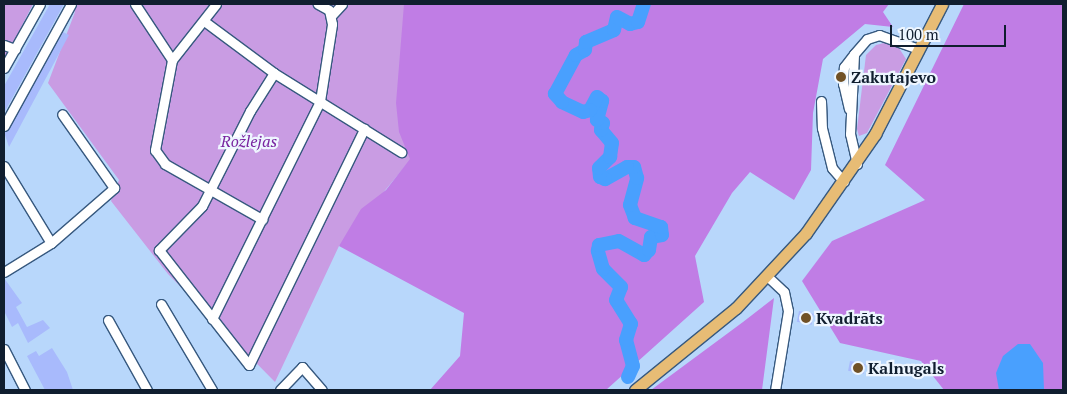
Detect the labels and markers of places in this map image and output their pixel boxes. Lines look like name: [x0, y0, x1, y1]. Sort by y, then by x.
place label: Zakutajevo: [851, 67, 936, 87]
marker: Zakutajevo: [835, 71, 847, 83]
place label: Kvadrāts: [816, 308, 883, 328]
marker: Kvadrāts: [800, 312, 812, 324]
place label: Kalnugals: [868, 358, 944, 378]
marker: Kalnugals: [852, 362, 864, 374]

